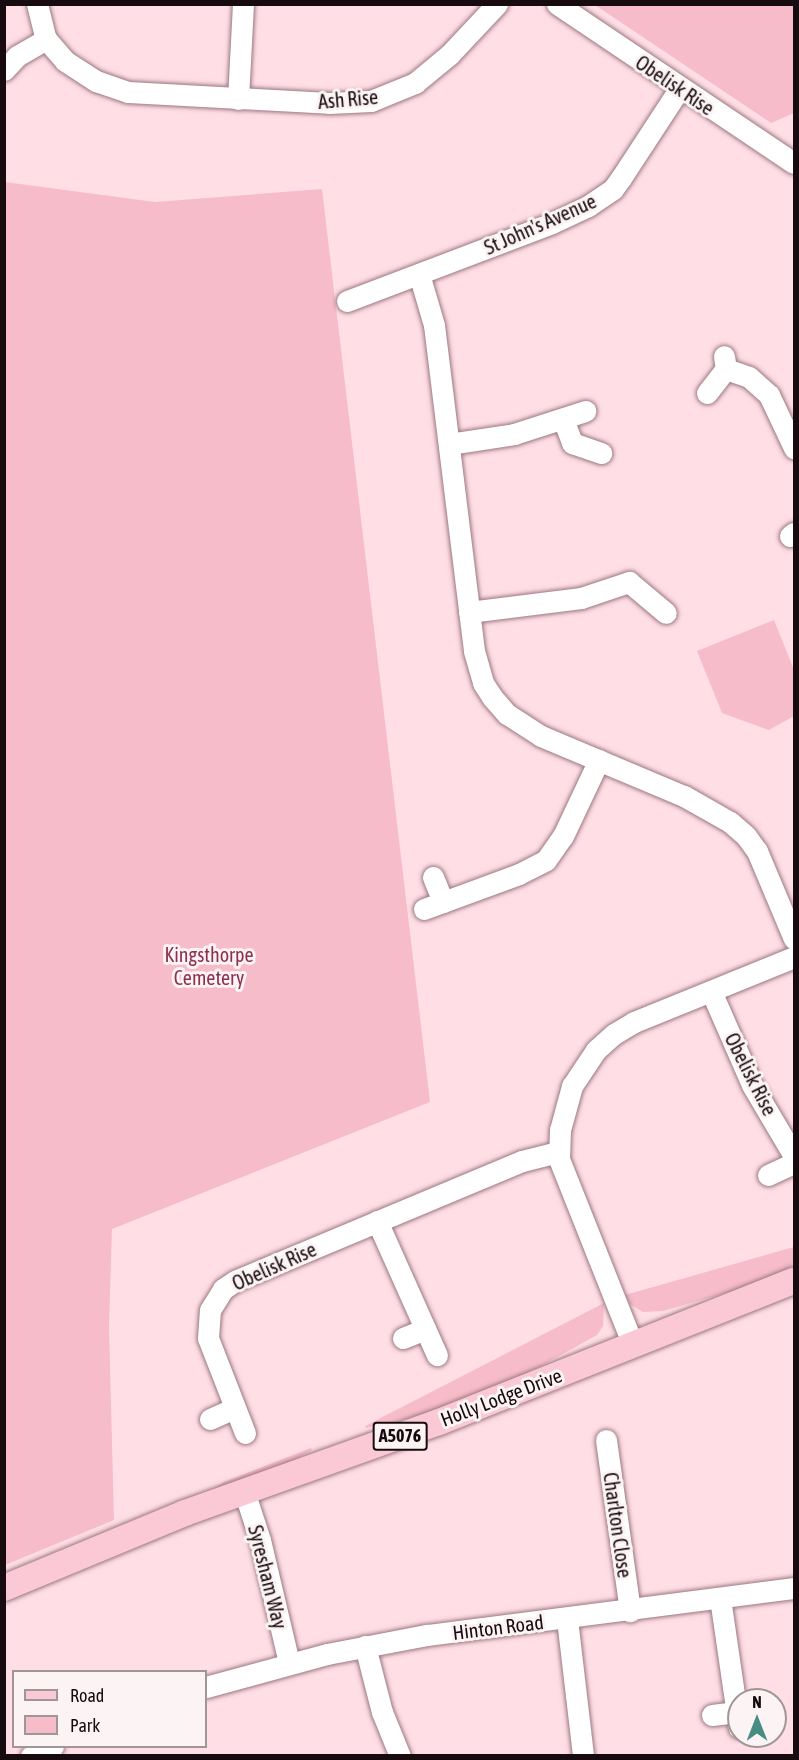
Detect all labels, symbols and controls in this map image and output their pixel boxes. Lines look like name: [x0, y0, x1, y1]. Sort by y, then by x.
street label: Obelisk Rise: [631, 50, 719, 120]
street label: Ash Rise: [317, 84, 379, 114]
street label: St John's Avenue: [480, 189, 600, 259]
park label: Kingsthorpe Cemetery: [164, 943, 254, 990]
street label: Obelisk Rise: [720, 1029, 782, 1119]
street label: Obelisk Rise: [228, 1237, 320, 1295]
street label: Holly Lodge Drive: [437, 1363, 565, 1431]
road number: A5076: [372, 1421, 428, 1451]
street label: Charlton Close: [599, 1471, 637, 1579]
street label: Syresham Way: [244, 1523, 292, 1631]
street label: Hinton Road: [451, 1610, 545, 1644]
legend: [12, 1670, 207, 1748]
text: Road: [70, 1685, 104, 1706]
north arrow: [727, 1688, 787, 1748]
text: N: [752, 1693, 762, 1711]
text: Park: [70, 1715, 100, 1736]

